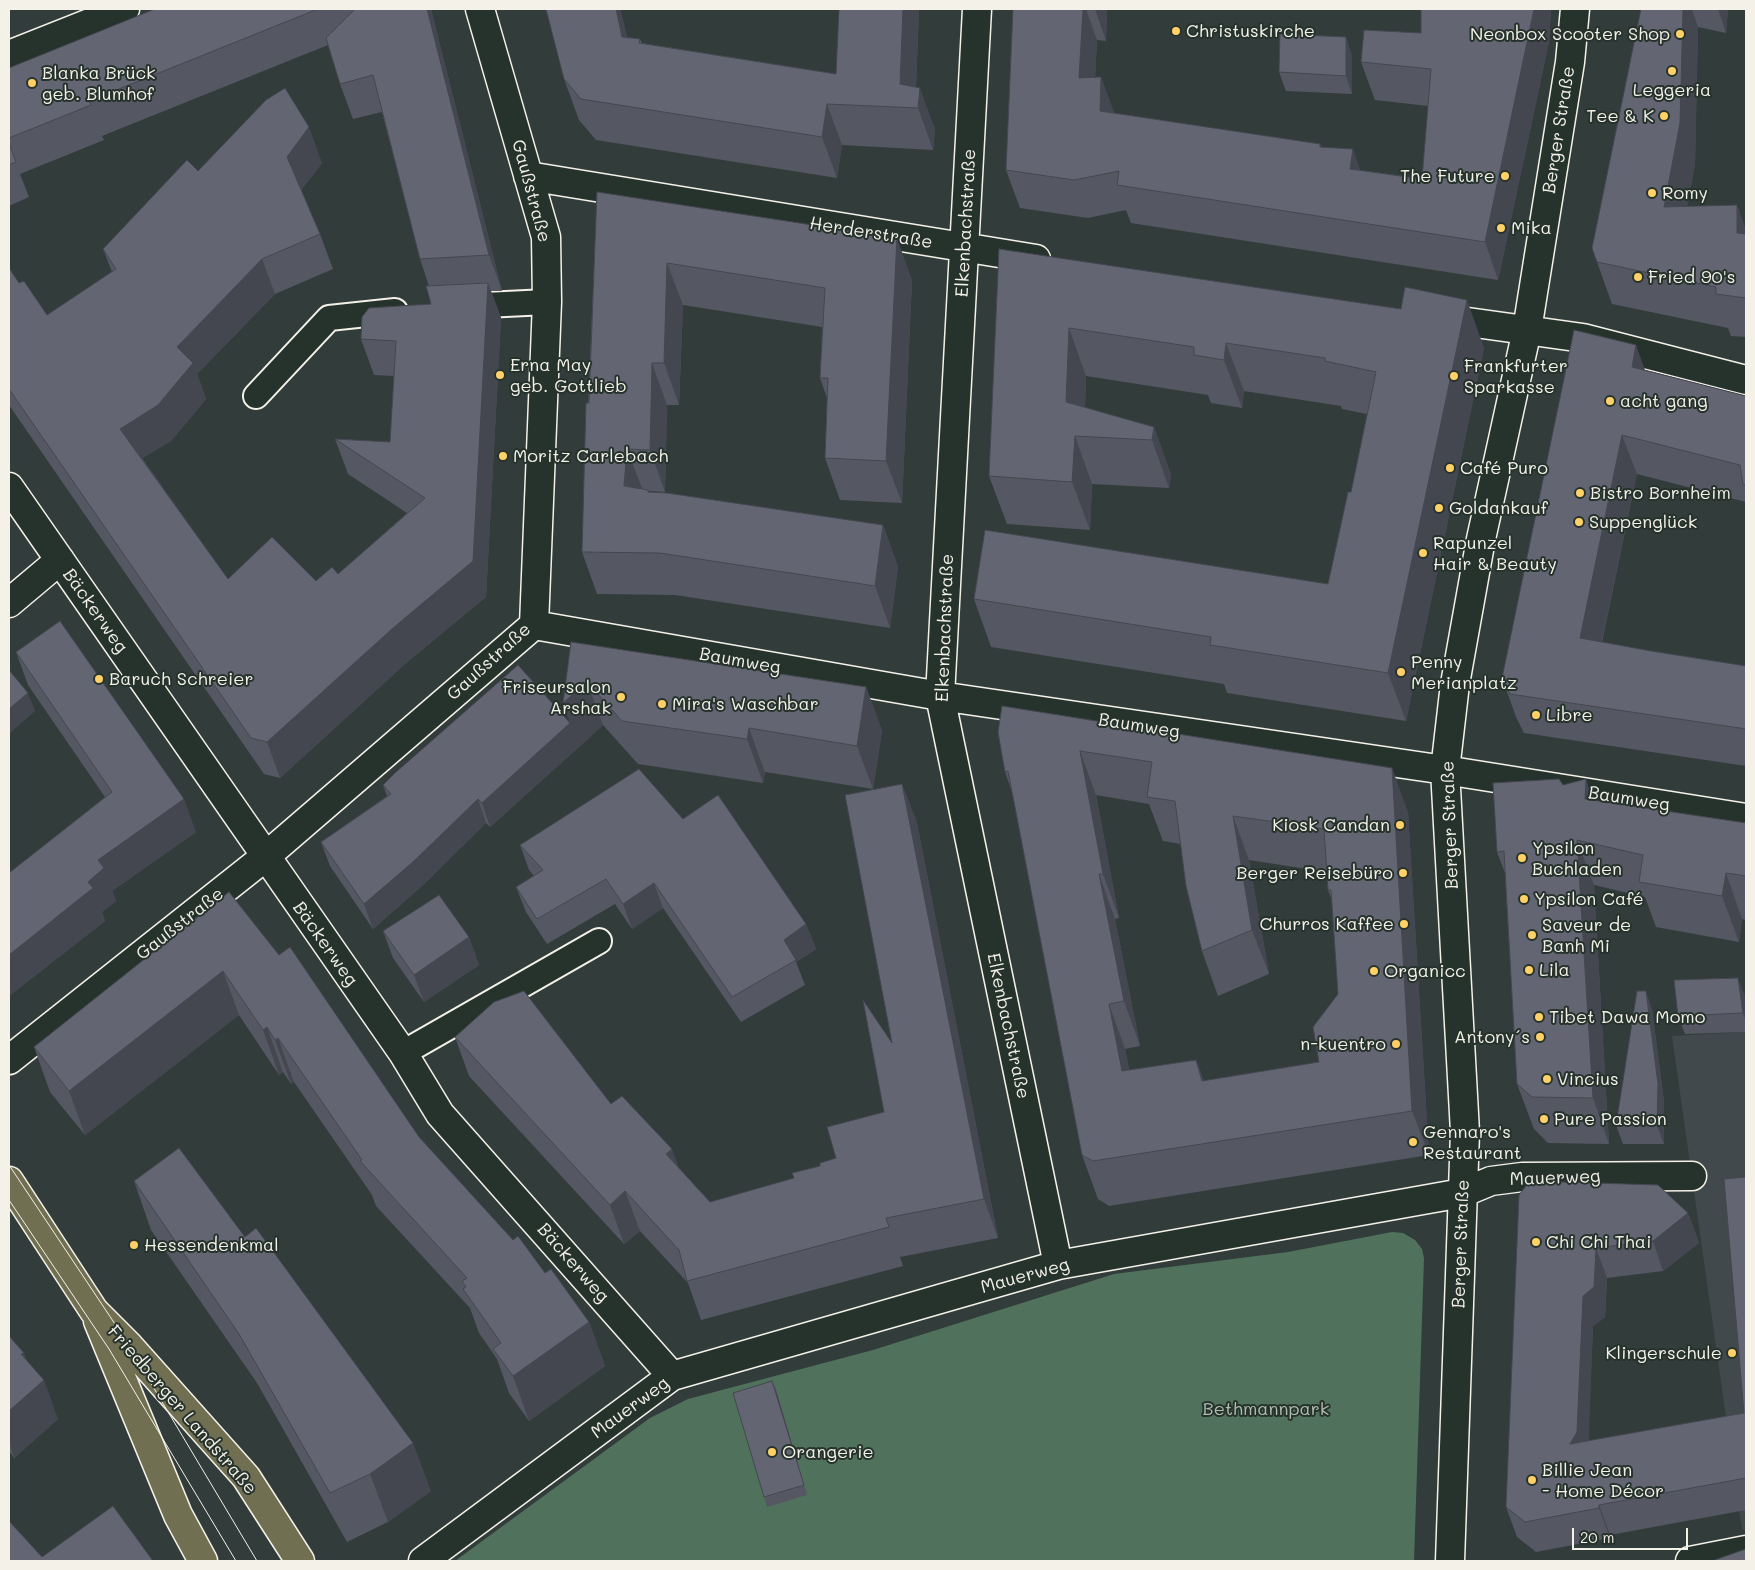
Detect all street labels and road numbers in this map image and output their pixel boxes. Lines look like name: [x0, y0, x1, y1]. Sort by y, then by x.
street label: Berger Straße: [1538, 65, 1580, 195]
street label: Gaußstraße: [507, 137, 555, 245]
street label: Elkenbachstraße: [951, 148, 981, 298]
street label: Herderstraße: [808, 213, 934, 253]
street label: Elkenbachstraße: [932, 553, 958, 703]
street label: Bäckerweg: [58, 565, 132, 657]
street label: Gaußstraße: [443, 619, 535, 705]
street label: Baumweg: [698, 643, 782, 679]
street label: Baumweg: [1097, 709, 1181, 743]
street label: Berger Straße: [1437, 760, 1463, 890]
street label: Baumweg: [1587, 782, 1671, 816]
street label: Gaußstraße: [132, 883, 228, 965]
street label: Bäckerweg: [288, 898, 362, 990]
street label: Elkenbachstraße: [982, 951, 1034, 1101]
street label: Mauerweg: [1509, 1166, 1601, 1190]
street label: Berger Straße: [1448, 1179, 1474, 1309]
street label: Bäckerweg: [533, 1219, 613, 1307]
street label: Mauerweg: [978, 1254, 1072, 1298]
street label: Friedberger Landstraße: [103, 1321, 261, 1499]
street label: Mauerweg: [587, 1372, 673, 1444]

